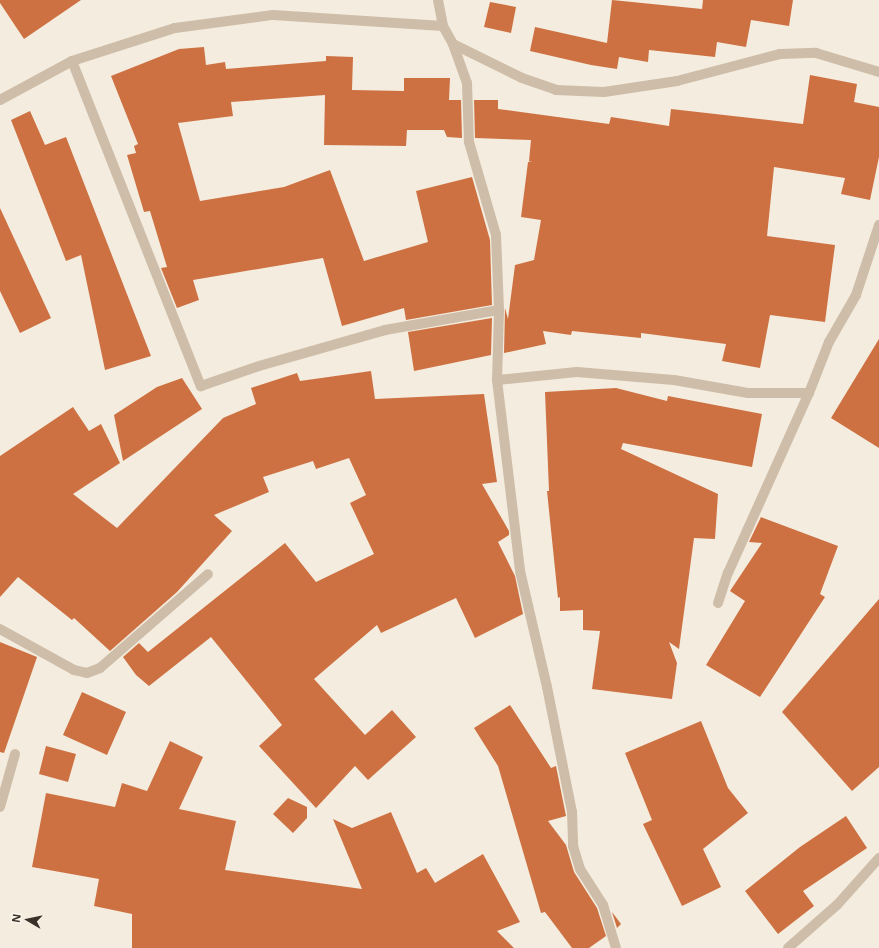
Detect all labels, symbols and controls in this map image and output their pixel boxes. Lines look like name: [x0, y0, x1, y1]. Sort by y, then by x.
north arrow: [8, 900, 48, 940]
text: N: [8, 912, 24, 924]

